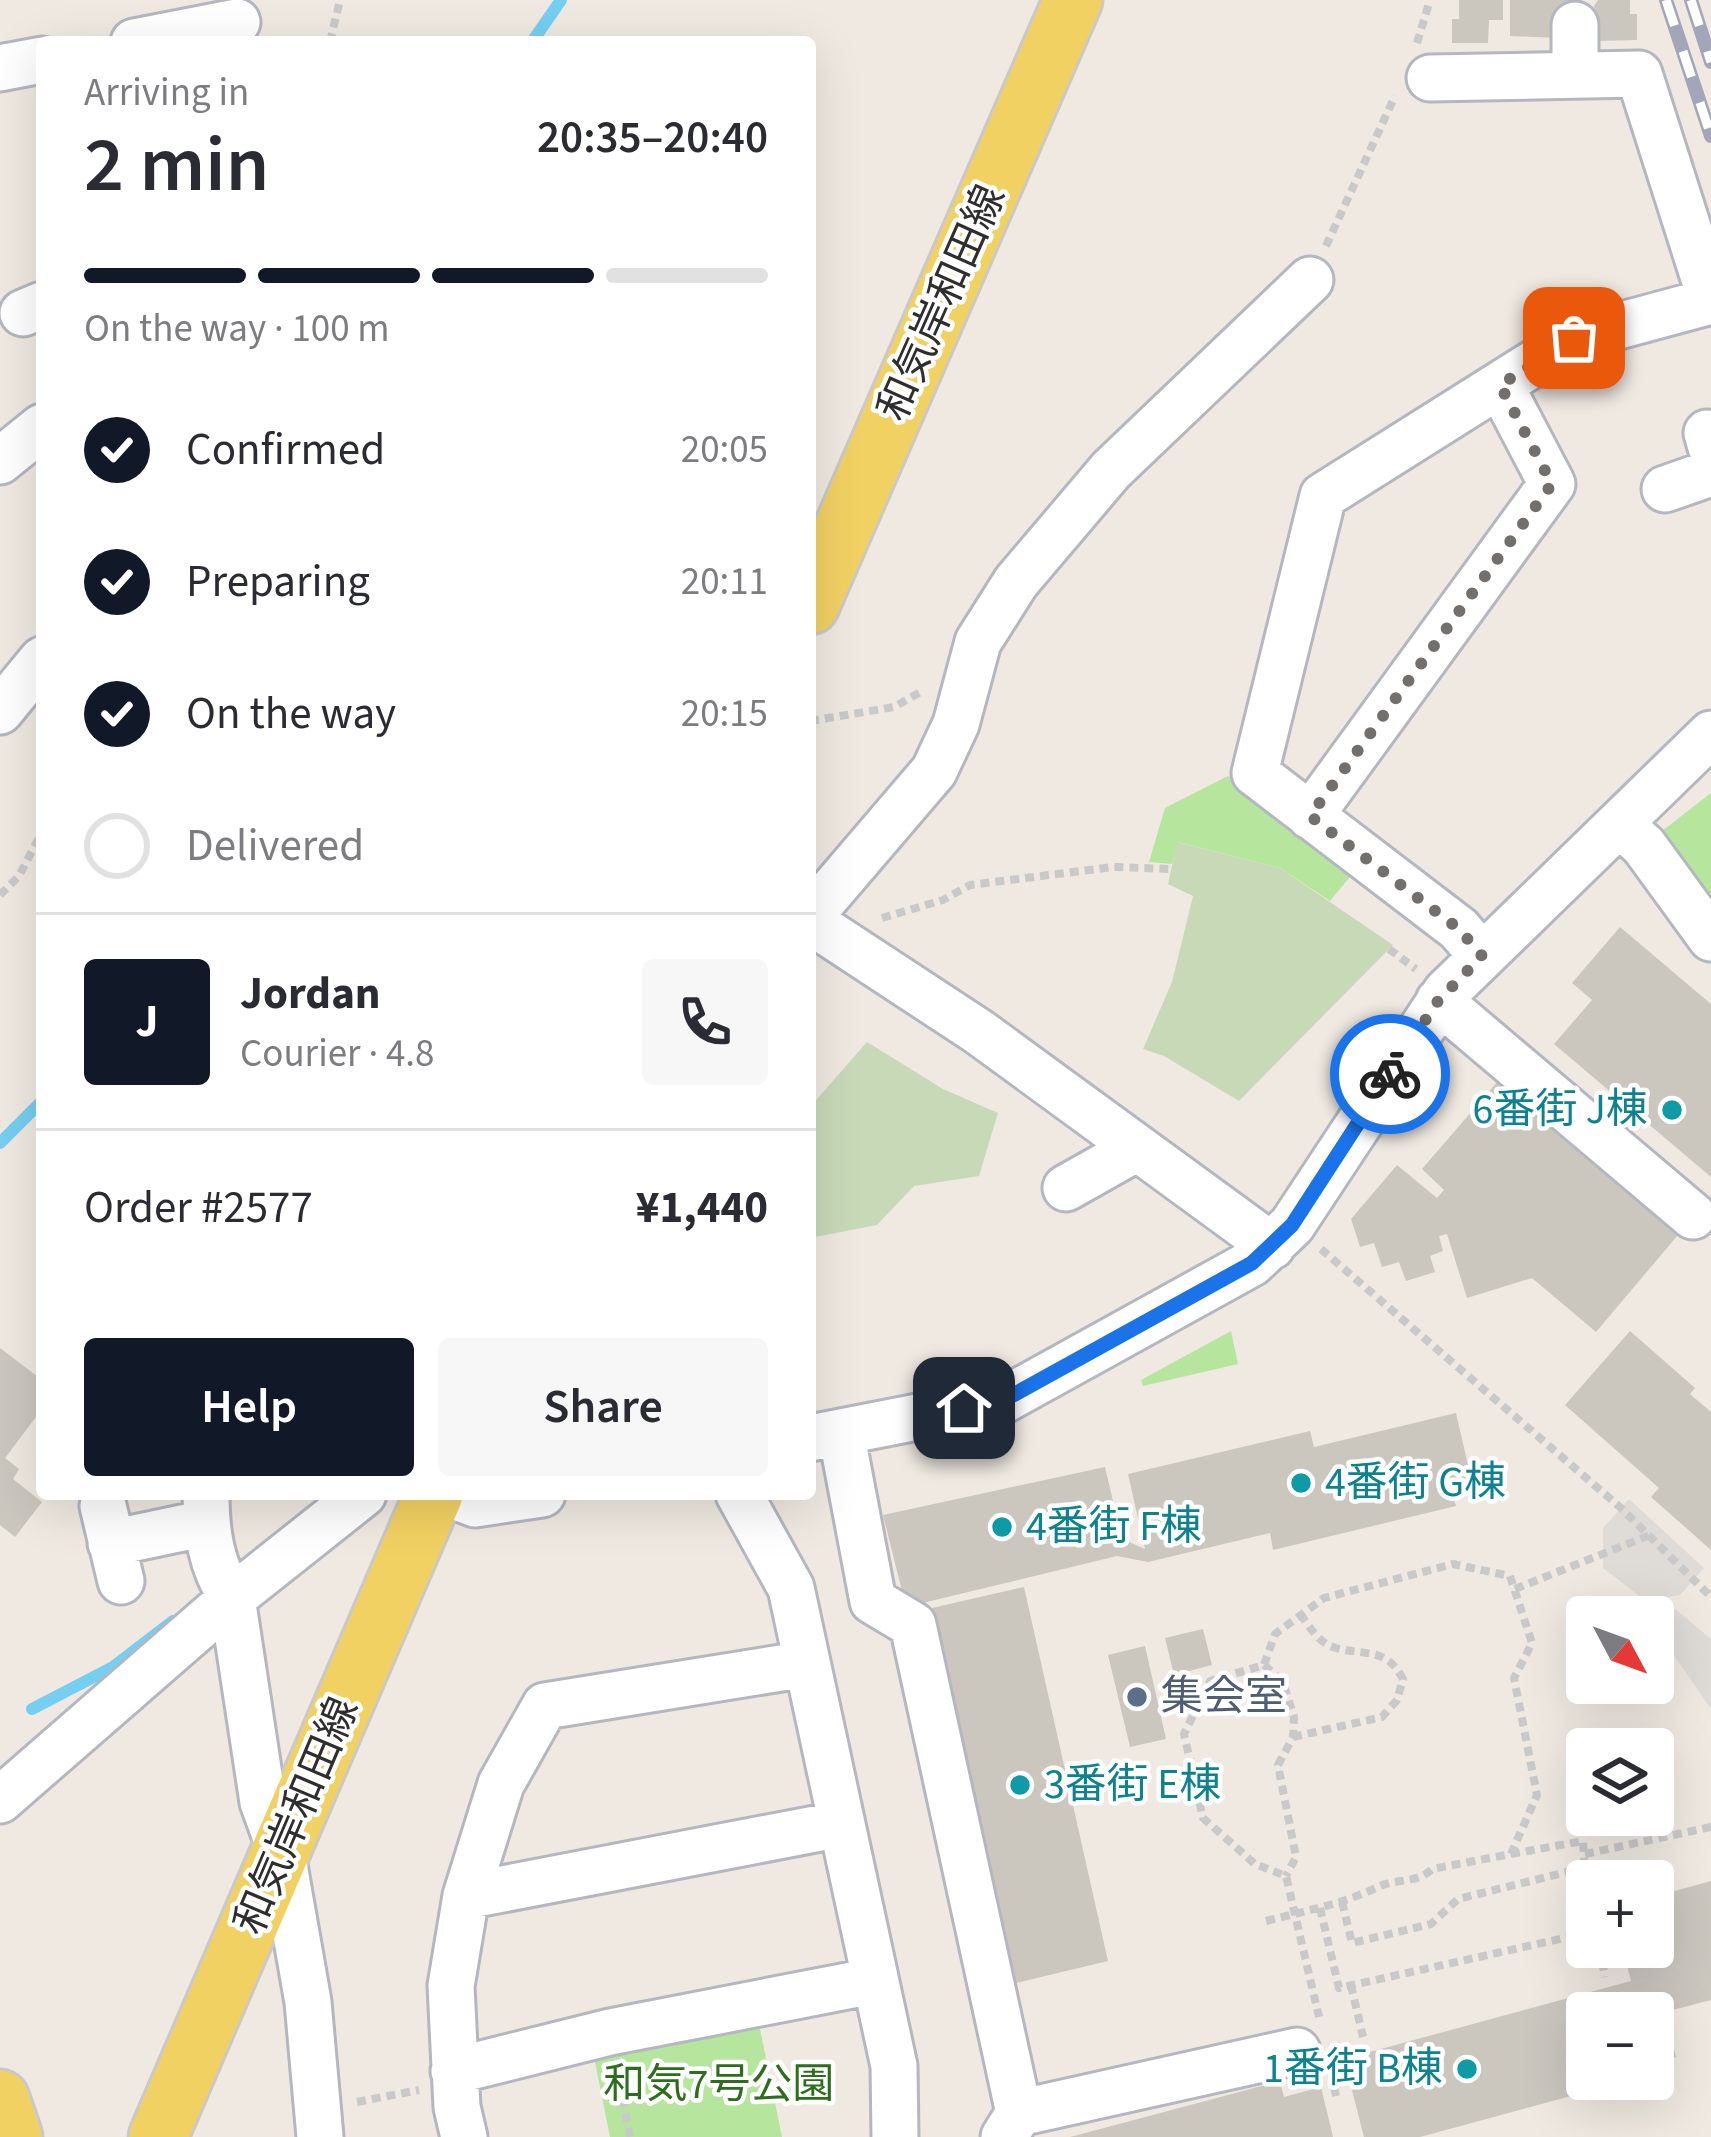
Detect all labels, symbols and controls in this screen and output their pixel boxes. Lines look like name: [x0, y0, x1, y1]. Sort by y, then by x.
text: Arriving in: [84, 65, 249, 121]
text: 20:35–20:40: [537, 106, 768, 170]
text: 2 min: [84, 110, 269, 221]
street label: 和気岸和田線: [863, 176, 1021, 430]
pin: [1523, 287, 1625, 389]
text: On the way · 100 m: [84, 301, 390, 357]
icon: bag: [1541, 305, 1607, 371]
icon: check: [84, 417, 150, 483]
text: Confirmed: [186, 418, 385, 482]
text: 20:05: [681, 422, 768, 478]
icon: check: [84, 549, 150, 615]
text: Preparing: [186, 550, 370, 614]
text: 20:11: [681, 554, 768, 610]
icon: check: [84, 681, 150, 747]
text: On the way: [186, 682, 396, 746]
text: 20:15: [681, 686, 768, 742]
text: Delivered: [186, 814, 364, 878]
button: phone: [642, 959, 768, 1085]
text: Jordan: [240, 962, 381, 1026]
text: J: [136, 990, 158, 1054]
courier: [1330, 1014, 1450, 1134]
text: Courier · 4.8: [240, 1026, 434, 1082]
icon: bike: [1357, 1041, 1423, 1107]
place label: 6番街 J棟: [1473, 1080, 1648, 1140]
marker: 6番街 J棟: [1659, 1097, 1685, 1123]
text: Order #2577: [84, 1176, 313, 1240]
text: ¥1,440: [636, 1176, 768, 1240]
button: Help: [84, 1338, 414, 1476]
button: Share: [438, 1338, 768, 1476]
pin: [913, 1357, 1015, 1459]
icon: home: [931, 1375, 997, 1441]
place label: 4番街 G棟: [1325, 1453, 1506, 1513]
marker: 4番街 G棟: [1288, 1470, 1314, 1496]
place label: 4番街 F棟: [1026, 1497, 1202, 1557]
marker: 4番街 F棟: [989, 1514, 1015, 1540]
north arrow: [1566, 1596, 1674, 1704]
map controls: [1566, 1596, 1674, 2100]
place label: 集会室: [1161, 1667, 1287, 1727]
marker: 集会室: [1124, 1684, 1150, 1710]
street label: 和気岸和田線: [220, 1688, 374, 1944]
button: layers: [1566, 1728, 1674, 1836]
place label: 3番街 E棟: [1044, 1755, 1221, 1815]
marker: 3番街 E棟: [1007, 1772, 1033, 1798]
button: +: [1566, 1860, 1674, 1968]
button: −: [1566, 1992, 1674, 2100]
place label: 1番街 B棟: [1263, 2039, 1443, 2099]
park label: 和気7号公園: [604, 2055, 834, 2115]
marker: 1番街 B棟: [1454, 2056, 1480, 2082]

